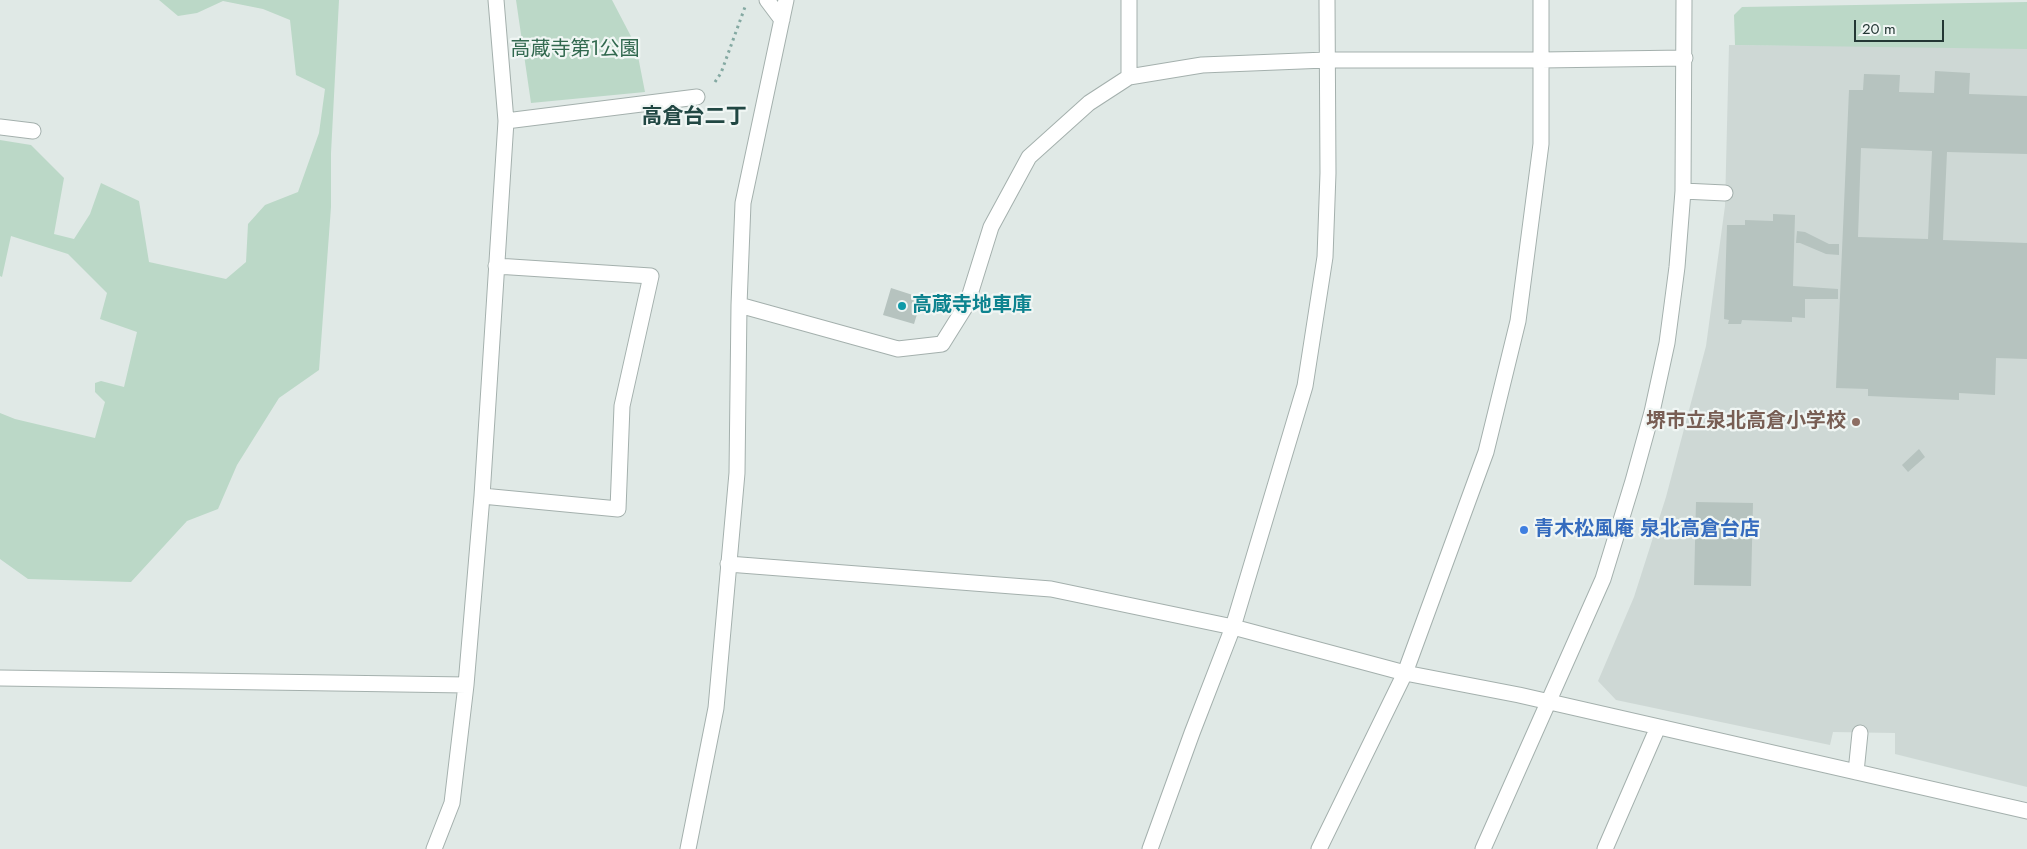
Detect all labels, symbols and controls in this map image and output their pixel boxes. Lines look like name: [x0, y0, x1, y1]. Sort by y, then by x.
scale bar: [1857, 10, 1947, 42]
text: 20 m: [1862, 18, 1896, 40]
park label: 高蔵寺第1公園: [511, 38, 639, 62]
district label: 高倉台二丁: [642, 105, 746, 131]
place label: 高蔵寺地車庫: [912, 294, 1032, 318]
marker: 高蔵寺地車庫: [896, 300, 908, 312]
place label: 堺市立泉北高倉小学校: [1646, 410, 1846, 434]
marker: 堺市立泉北高倉小学校: [1850, 416, 1862, 428]
place label: 青木松風庵 泉北高倉台店: [1534, 518, 1760, 542]
marker: 青木松風庵 泉北高倉台店: [1518, 524, 1530, 536]

